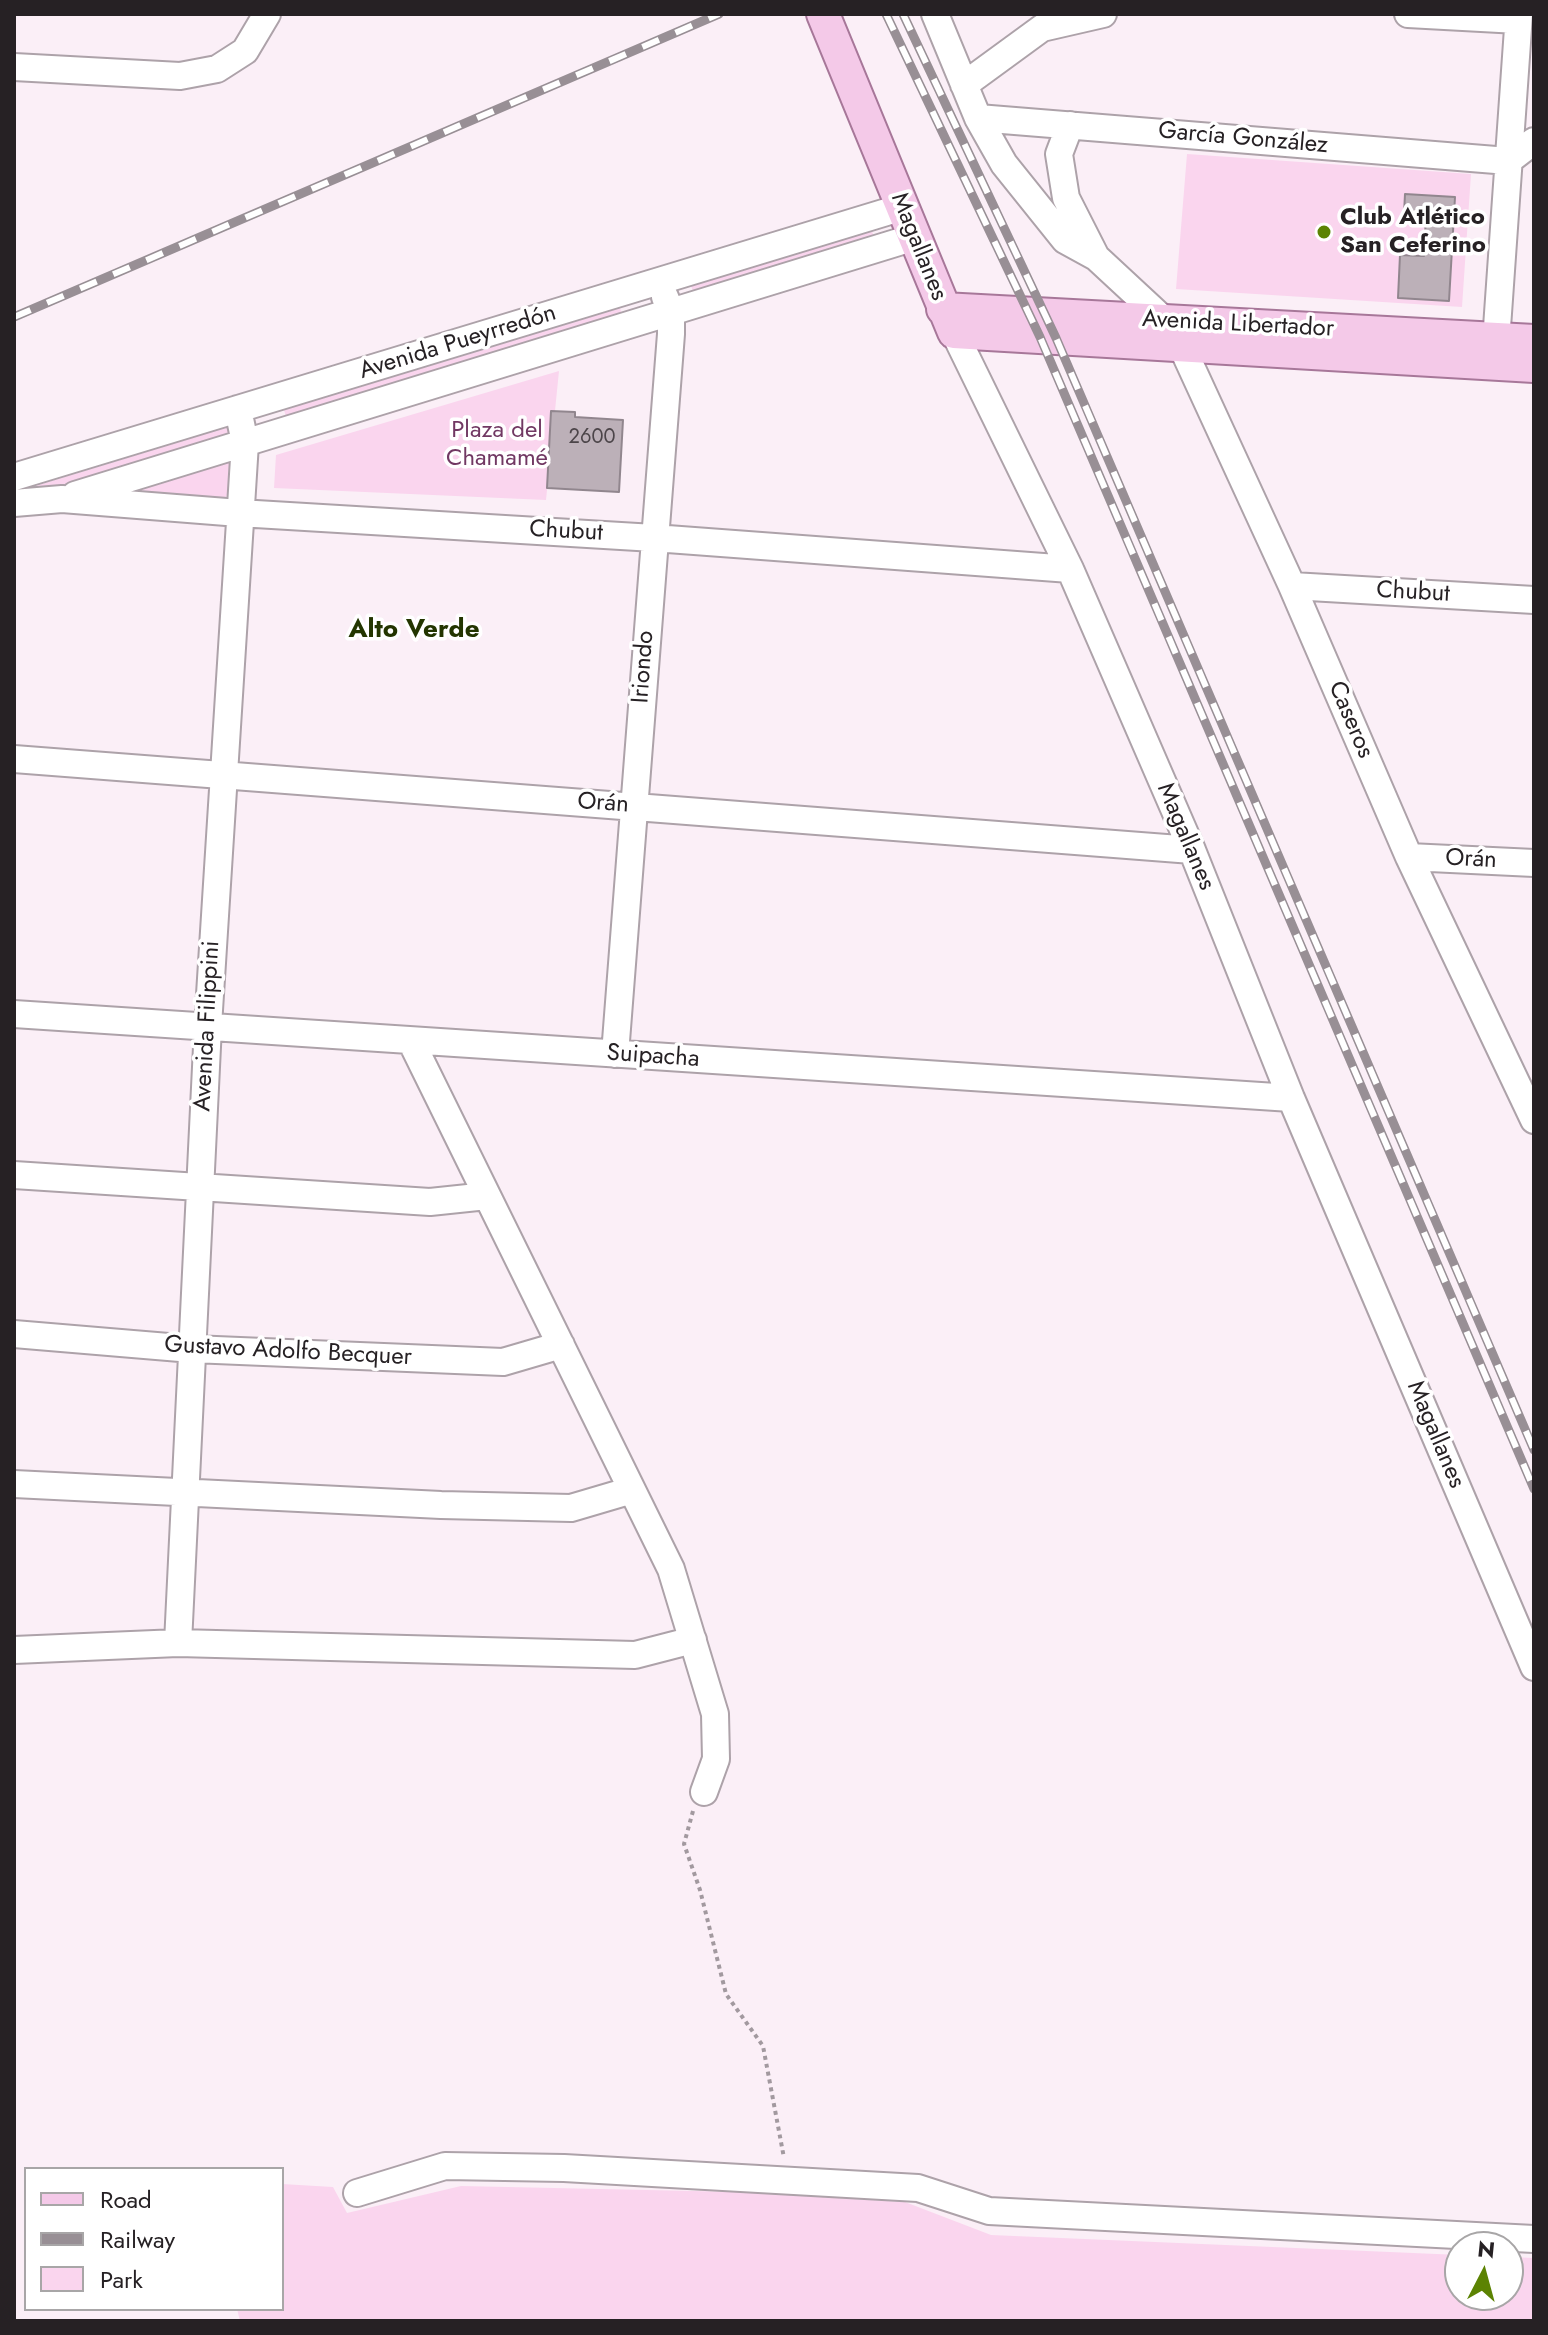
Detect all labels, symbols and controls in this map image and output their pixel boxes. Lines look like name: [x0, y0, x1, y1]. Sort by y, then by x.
street label: García González: [1157, 117, 1329, 161]
street label: Magallanes: [883, 189, 953, 305]
place label: Club Atlético San Ceferino: [1340, 204, 1486, 260]
marker: Club Atlético San Ceferino: [1315, 223, 1333, 241]
street label: Avenida Pueyrredón: [356, 299, 560, 387]
street label: Avenida Libertador: [1141, 306, 1335, 344]
park label: Plaza del Chamamé: [446, 417, 548, 473]
house number: 2600: [569, 426, 615, 450]
street label: Chubut: [528, 516, 604, 548]
street label: Chubut: [1375, 577, 1451, 609]
district label: Alto Verde: [348, 615, 480, 647]
street label: Iriondo: [627, 630, 661, 704]
street label: Caseros: [1321, 677, 1379, 763]
street label: Magallanes: [1150, 779, 1220, 895]
street label: Orán: [576, 788, 630, 820]
street label: Orán: [1445, 844, 1497, 876]
street label: Avenida Filippini: [189, 940, 227, 1112]
street label: Suipacha: [606, 1039, 700, 1075]
street label: Gustavo Adolfo Becquer: [163, 1331, 413, 1373]
street label: Magallanes: [1400, 1377, 1470, 1493]
legend: [24, 2167, 284, 2311]
text: Road: [100, 2182, 152, 2217]
text: Railway: [100, 2222, 175, 2257]
north arrow: [1444, 2231, 1524, 2311]
text: N: [1476, 2232, 1497, 2266]
text: Park: [100, 2262, 143, 2297]

